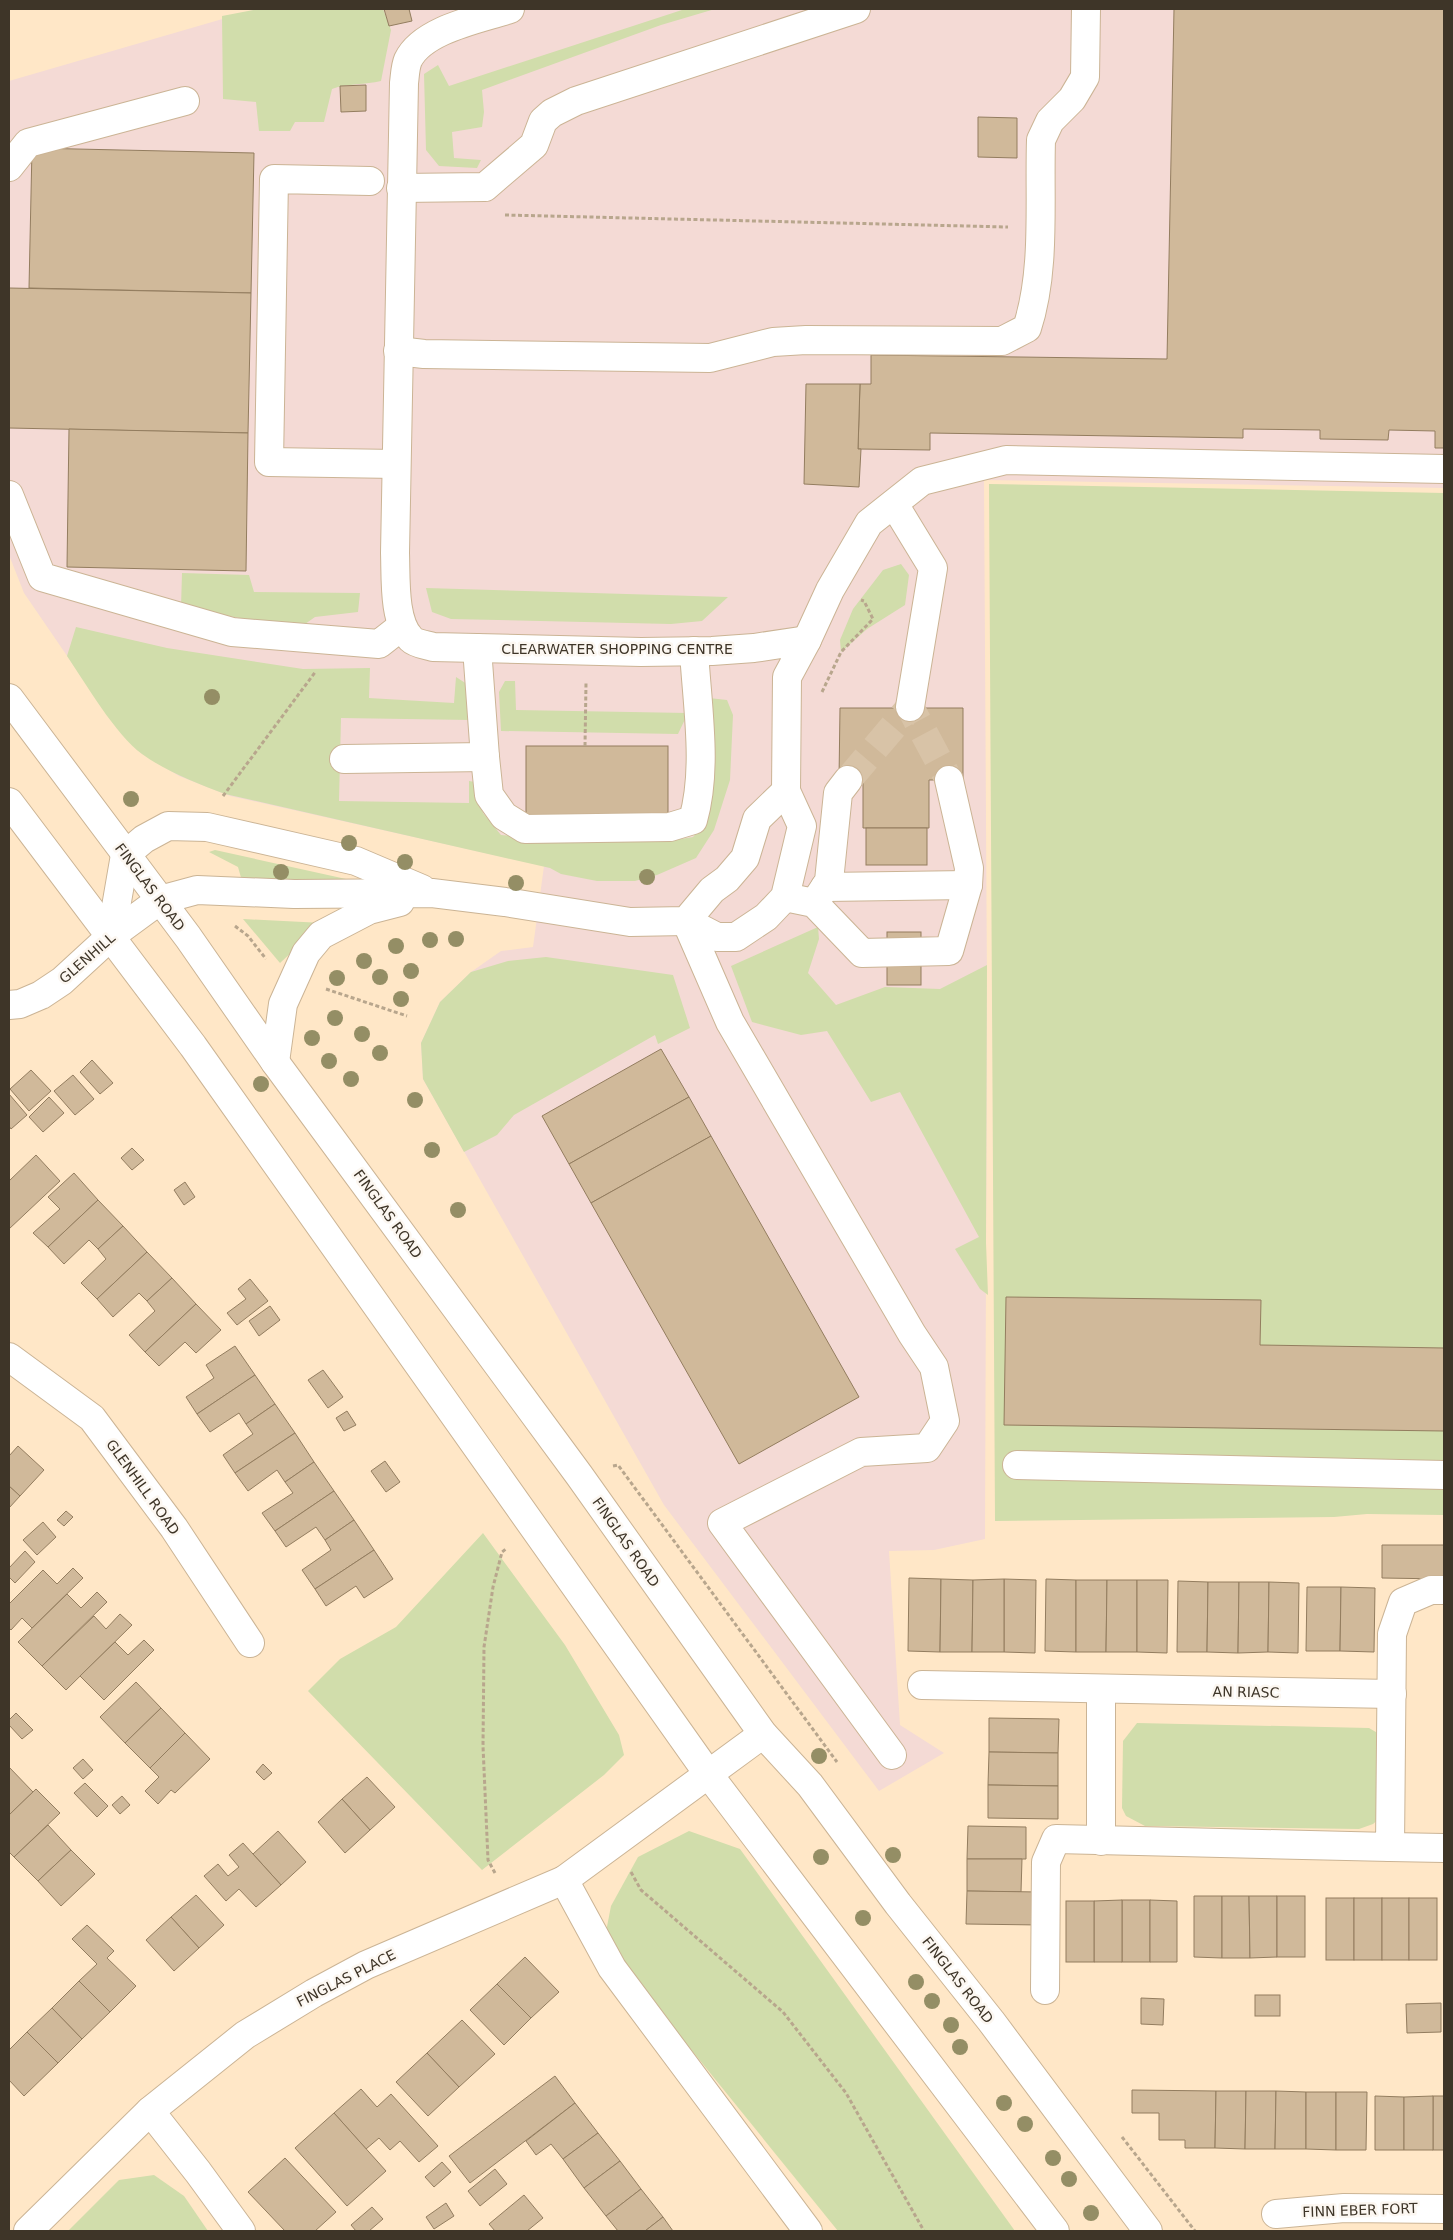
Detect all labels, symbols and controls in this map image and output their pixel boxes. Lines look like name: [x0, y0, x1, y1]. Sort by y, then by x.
street label: CLEARWATER SHOPPING CENTRE: [501, 641, 733, 657]
street label: FINGLAS ROAD: [112, 840, 188, 934]
street label: GLENHILL: [56, 929, 118, 986]
street label: FINGLAS ROAD: [351, 1167, 425, 1261]
street label: GLENHILL ROAD: [103, 1436, 183, 1538]
street label: FINGLAS ROAD: [589, 1494, 663, 1590]
street label: AN RIASC: [1213, 1683, 1280, 1701]
street label: FINGLAS ROAD: [919, 1934, 997, 2026]
street label: FINGLAS PLACE: [294, 1946, 398, 2010]
street label: FINN EBER FORT: [1302, 2200, 1418, 2220]

